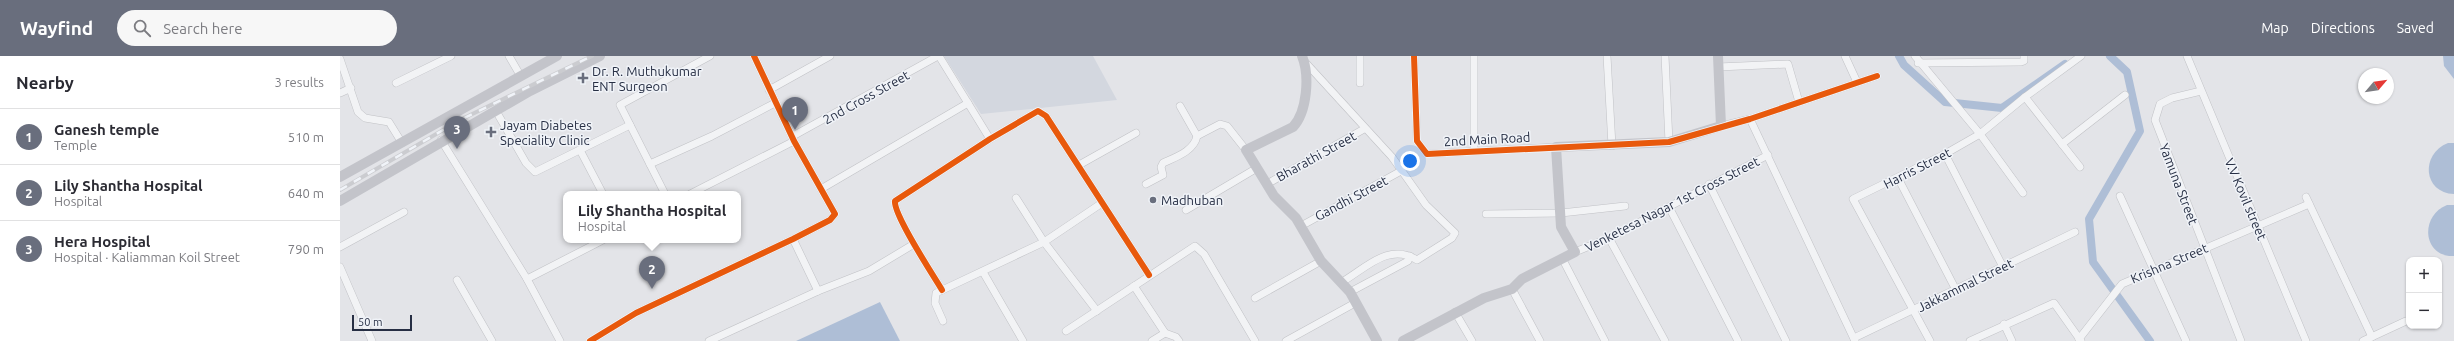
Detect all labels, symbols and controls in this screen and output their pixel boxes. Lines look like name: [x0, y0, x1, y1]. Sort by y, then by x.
search box: [117, 10, 397, 46]
text: Wayfind: [20, 17, 93, 39]
icon: search: [131, 17, 153, 39]
text: Search here: [163, 20, 242, 37]
text: Map: [2261, 20, 2289, 36]
text: Directions: [2311, 20, 2375, 36]
text: Saved: [2397, 20, 2434, 36]
place label: Dr. R. Muthukumar ENT Surgeon: [592, 64, 702, 93]
street label: 2nd Cross Street: [820, 68, 912, 126]
north arrow: [2358, 68, 2394, 104]
marker: Dr. R. Muthukumar ENT Surgeon: [577, 72, 589, 84]
text: Nearby: [16, 73, 74, 92]
text: 3 results: [274, 75, 324, 89]
pin: 1: [782, 97, 808, 130]
pin: 3: [444, 116, 470, 149]
place label: Jayam Diabetes Speciality Clinic: [500, 118, 592, 147]
text: Ganesh temple: [54, 121, 159, 138]
marker: Jayam Diabetes Speciality Clinic: [485, 126, 497, 138]
street label: Bharathi Street: [1274, 128, 1358, 184]
text: 1: [25, 130, 33, 144]
text: 510 m: [288, 130, 324, 144]
street label: 2nd Main Road: [1443, 130, 1531, 148]
text: Temple: [54, 138, 97, 152]
street label: Yamuna Street: [2157, 141, 2201, 227]
street label: Harris Street: [1881, 145, 1953, 191]
your location: [1400, 151, 1420, 171]
street label: Venketesa Nagar 1st Cross Street: [1583, 154, 1761, 254]
street label: V.V Kovil street: [2222, 156, 2270, 242]
street label: Gandhi Street: [1312, 173, 1390, 223]
text: Lily Shantha Hospital: [54, 177, 203, 194]
text: 2: [25, 186, 33, 200]
text: 640 m: [288, 186, 324, 200]
popup: [563, 191, 741, 243]
place label: Madhuban: [1161, 193, 1223, 207]
text: Hospital: [54, 194, 102, 208]
marker: Madhuban: [1148, 195, 1158, 205]
text: Lily Shantha Hospital: [578, 202, 726, 219]
text: Hospital: [578, 219, 626, 233]
text: Hera Hospital: [54, 233, 150, 250]
street label: Krishna Street: [2128, 240, 2210, 286]
text: 3: [25, 242, 33, 256]
text: 790 m: [288, 242, 324, 256]
text: Hospital · Kaliamman Koil Street: [54, 250, 240, 264]
pin: 2: [639, 256, 665, 289]
street label: Jakkammal Street: [1915, 256, 2015, 314]
map controls: [2406, 257, 2442, 329]
button: +: [2406, 257, 2442, 293]
button: −: [2406, 293, 2442, 329]
scale bar: [352, 313, 412, 332]
text: 50 m: [358, 316, 382, 328]

